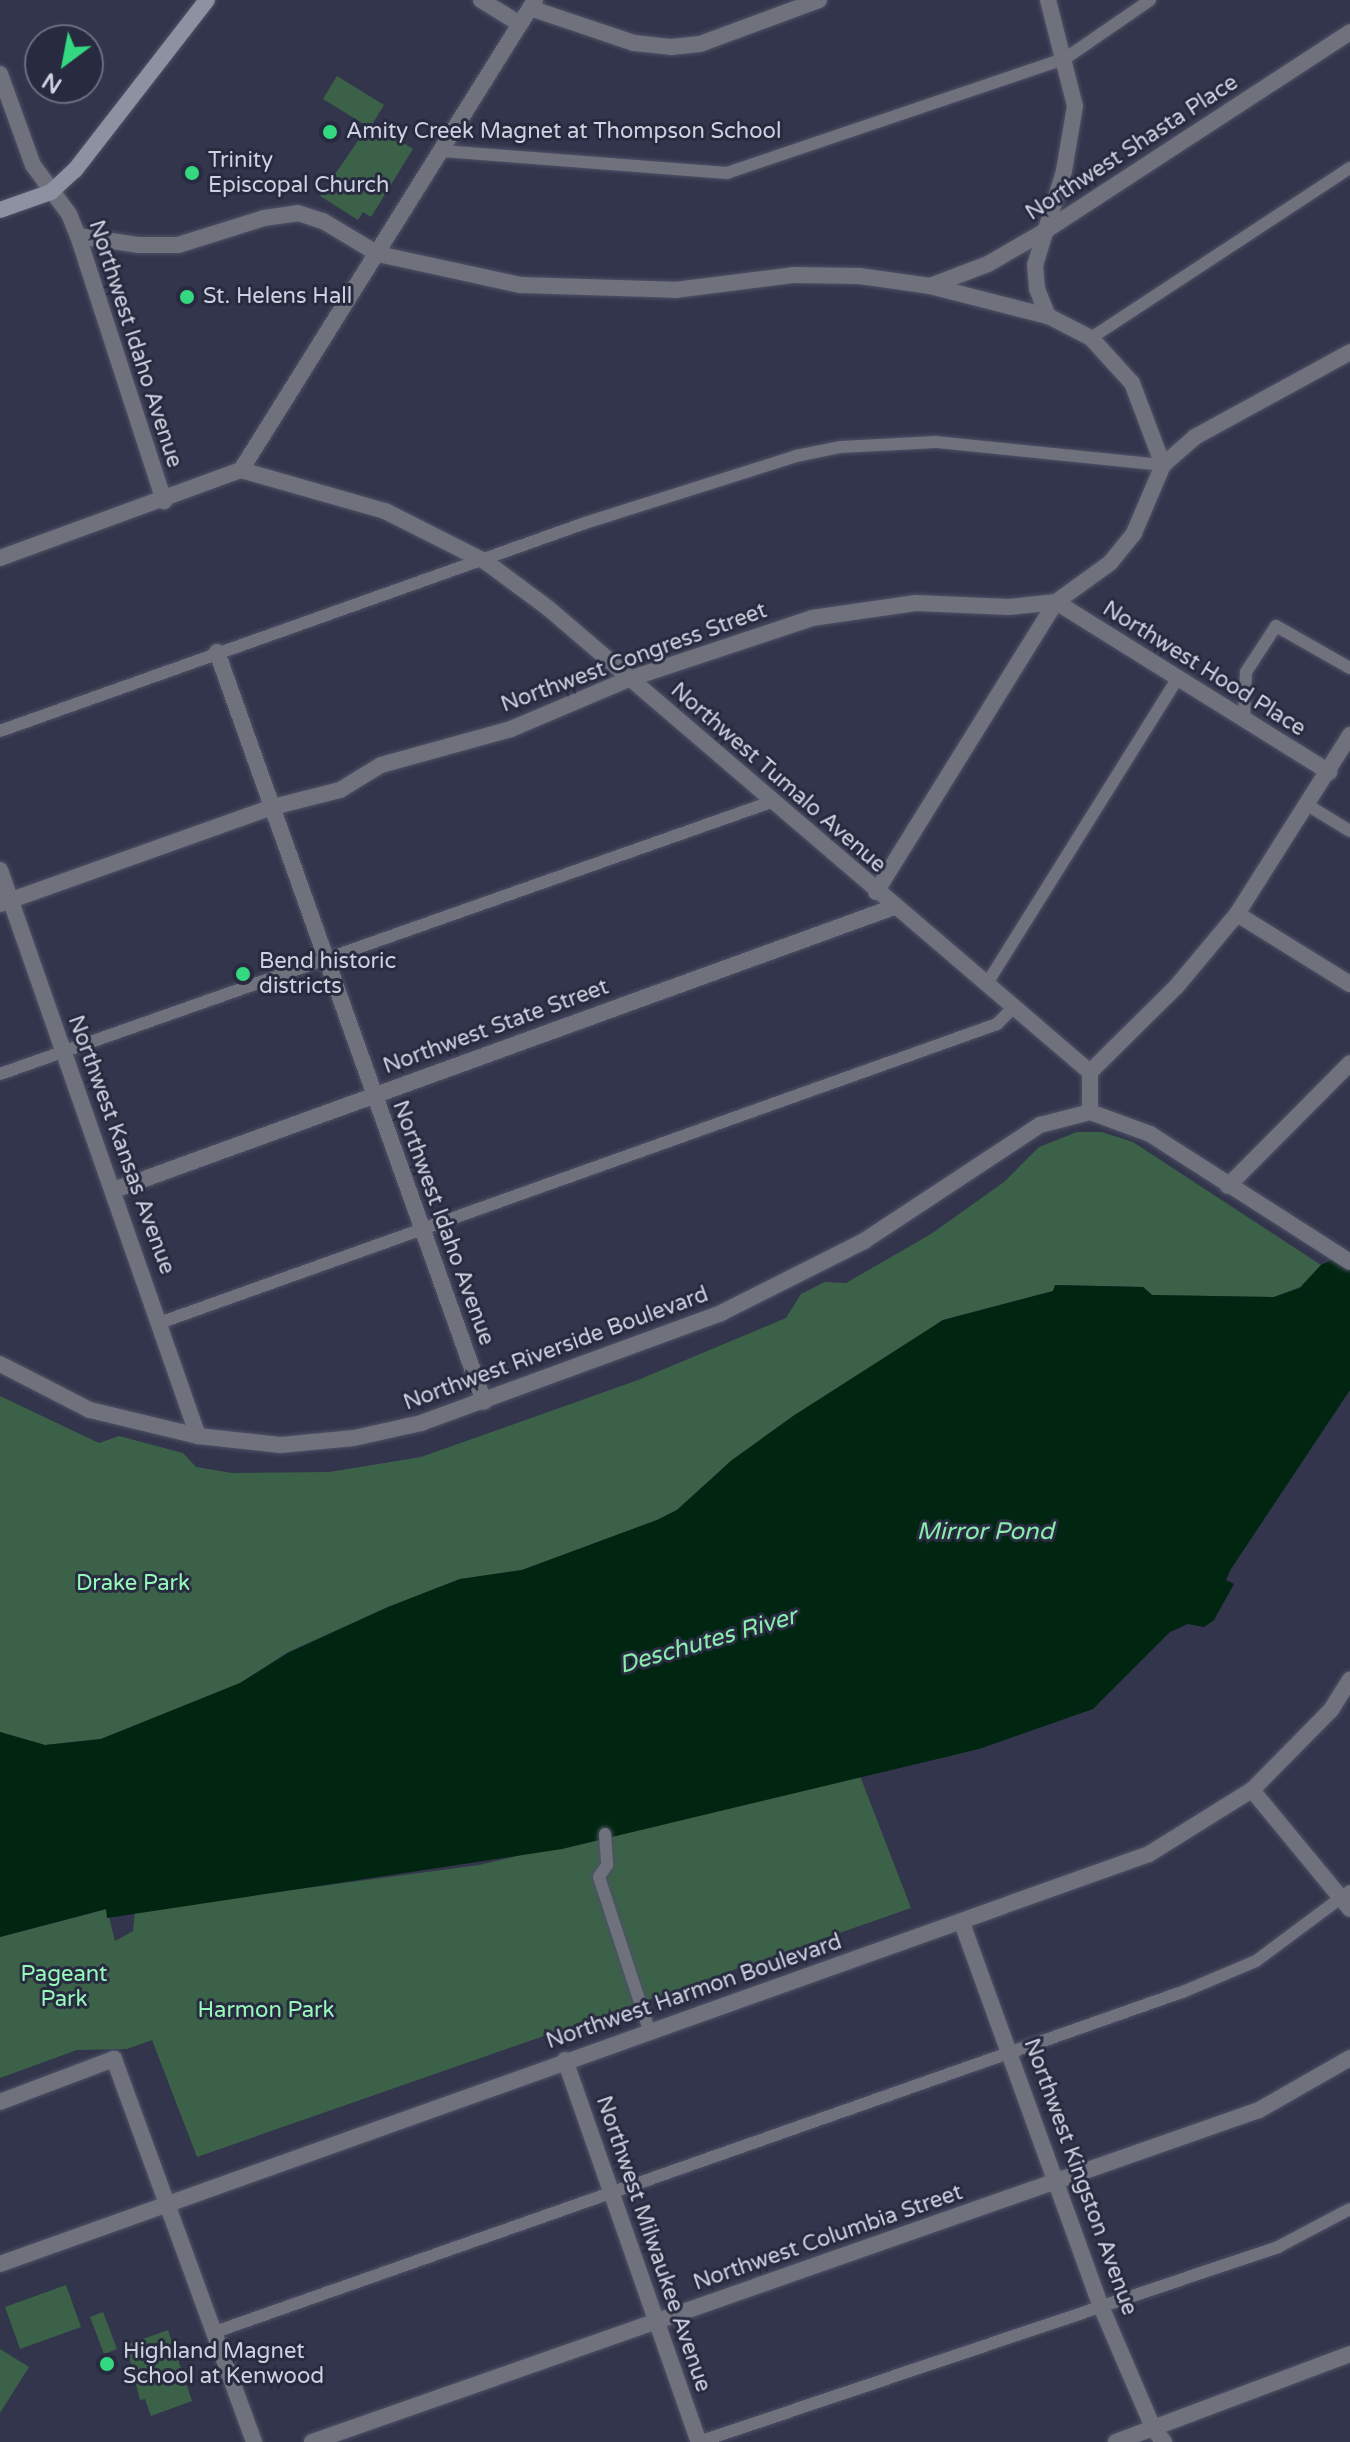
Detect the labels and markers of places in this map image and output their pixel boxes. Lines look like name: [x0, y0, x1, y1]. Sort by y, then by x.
place label: Amity Creek Magnet at Thompson School: [346, 119, 781, 145]
marker: Amity Creek Magnet at Thompson School: [321, 123, 339, 141]
place label: Trinity Episcopal Church: [208, 147, 389, 198]
marker: Trinity Episcopal Church: [183, 164, 201, 182]
place label: St. Helens Hall: [203, 284, 352, 310]
marker: St. Helens Hall: [178, 288, 196, 306]
place label: Bend historic districts: [259, 948, 396, 1000]
marker: Bend historic districts: [234, 965, 252, 983]
place label: Highland Magnet School at Kenwood: [123, 2338, 324, 2390]
marker: Highland Magnet School at Kenwood: [98, 2355, 116, 2373]

